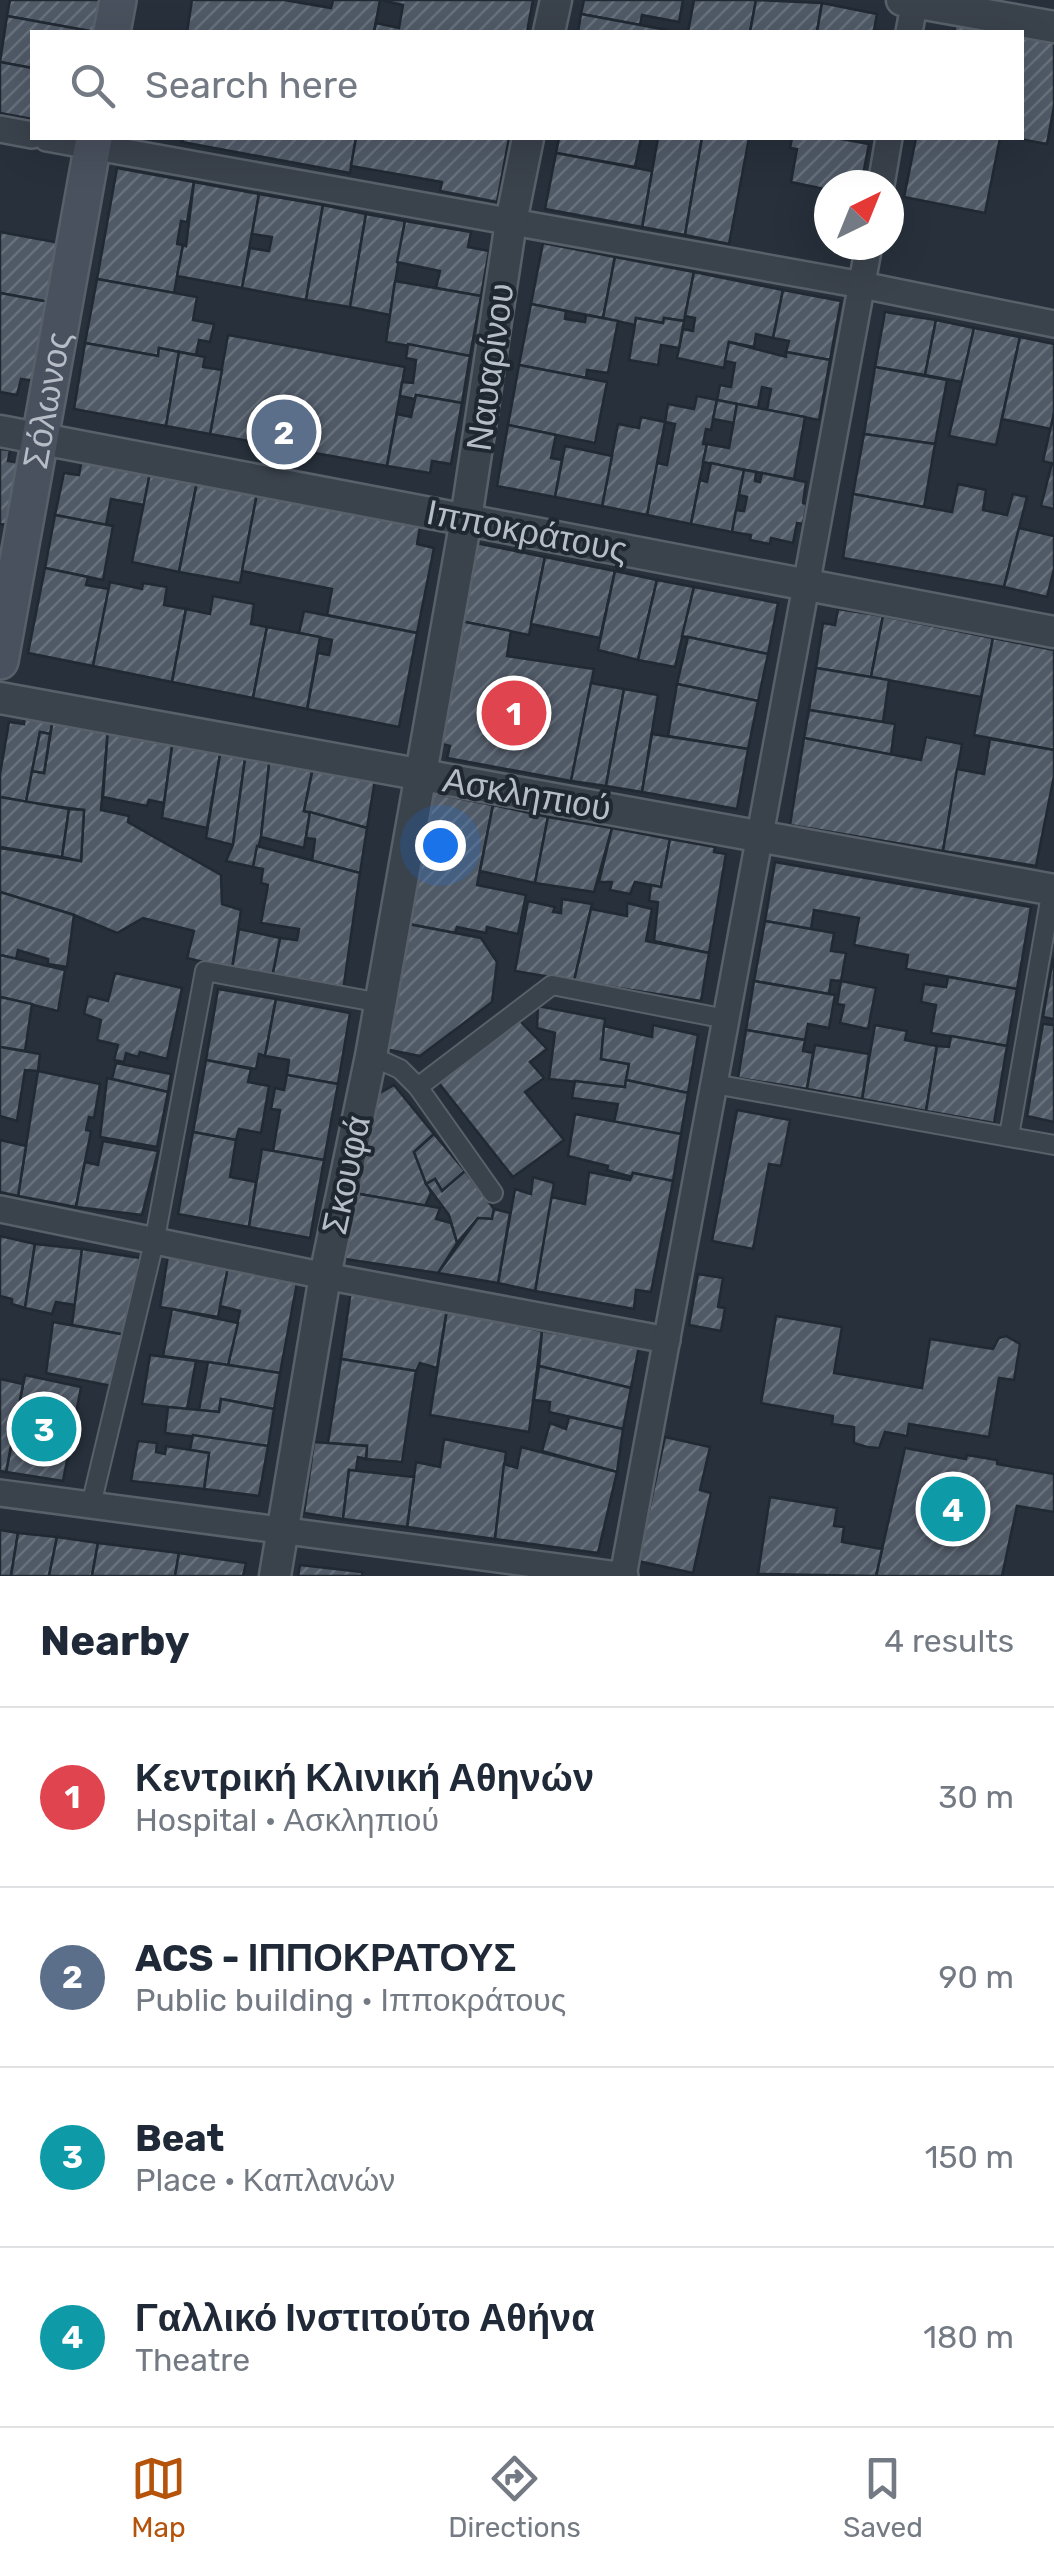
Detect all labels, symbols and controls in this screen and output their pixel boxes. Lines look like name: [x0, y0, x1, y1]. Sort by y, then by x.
search box: [30, 30, 1024, 140]
icon: search: [65, 58, 120, 113]
text: Search here: [145, 62, 358, 108]
north arrow: [814, 170, 904, 260]
street label: Ναυαρίνου: [457, 281, 523, 453]
street label: Σόλωνος: [14, 328, 80, 472]
pin: 2: [252, 394, 316, 470]
street label: Ιπποκράτους: [423, 491, 631, 571]
pin: 1: [482, 676, 546, 750]
street label: Ασκληπιού: [440, 759, 614, 829]
your location: [415, 820, 466, 871]
street label: Σκουφά: [313, 1112, 379, 1238]
pin: 3: [12, 1392, 76, 1466]
pin: 4: [920, 1472, 986, 1546]
text: Nearby: [40, 1616, 190, 1666]
text: 4 results: [884, 1622, 1014, 1660]
text: Κεντρική Κλινική Αθηνών: [135, 1755, 594, 1801]
text: 1: [65, 1778, 80, 1816]
text: 30 m: [938, 1778, 1014, 1816]
text: Hospital · Ασκληπιού: [135, 1801, 439, 1839]
text: ACS - ΙΠΠΟΚΡΑΤΟΥΣ: [135, 1935, 516, 1981]
text: 2: [62, 1958, 83, 1996]
text: 90 m: [938, 1958, 1014, 1996]
text: Public building · Ιπποκράτους: [135, 1981, 566, 2019]
text: Beat: [135, 2115, 224, 2161]
text: 3: [62, 2138, 83, 2176]
text: 150 m: [925, 2138, 1014, 2176]
text: Place · Καπλανών: [135, 2161, 395, 2199]
text: Γαλλικό Ινστιτούτο Αθήνα: [135, 2295, 595, 2341]
text: 4: [62, 2318, 83, 2356]
text: 180 m: [923, 2318, 1014, 2356]
text: Theatre: [135, 2341, 250, 2379]
tab: Map: [131, 2451, 186, 2544]
tab: Directions: [448, 2451, 581, 2544]
tab: Saved: [843, 2451, 923, 2544]

